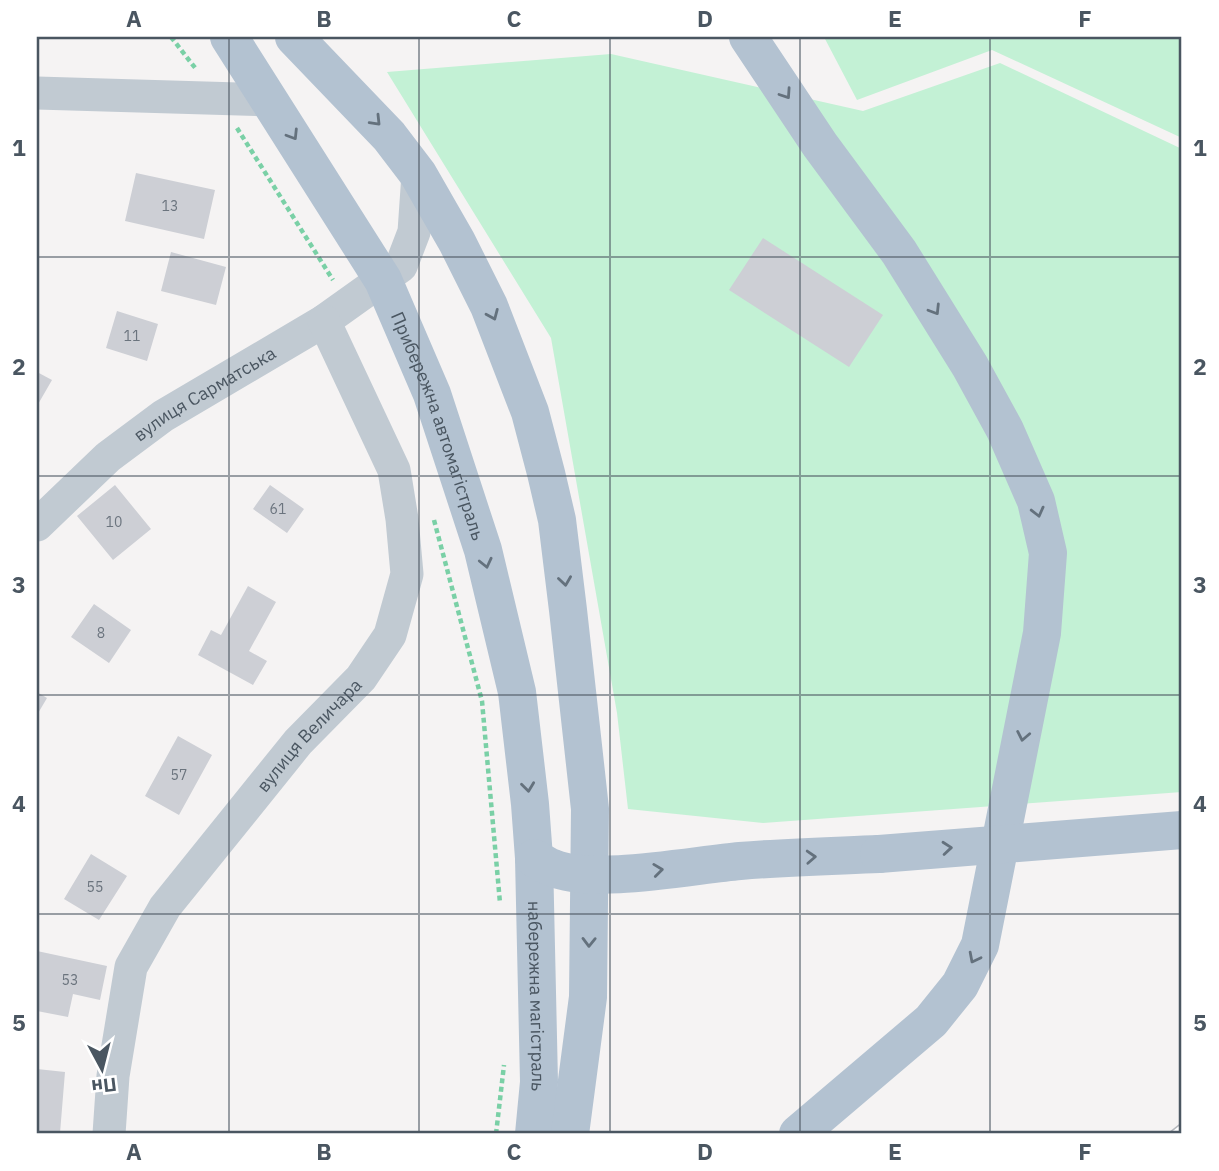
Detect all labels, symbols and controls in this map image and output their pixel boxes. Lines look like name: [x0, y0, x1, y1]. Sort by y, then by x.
text: A: [126, 3, 142, 33]
text: B: [316, 3, 332, 33]
text: C: [507, 3, 522, 33]
text: D: [697, 3, 713, 33]
text: E: [888, 3, 902, 33]
text: F: [1078, 3, 1092, 33]
one-way arrow: [778, 86, 791, 99]
one-way arrow: [367, 113, 380, 126]
one-way arrow: [284, 128, 297, 141]
text: 1: [12, 132, 26, 162]
text: 1: [1193, 132, 1207, 162]
house number: 13: [162, 197, 178, 215]
one-way arrow: [927, 302, 939, 315]
street label: Прибережна автомагістраль: [386, 308, 491, 543]
one-way arrow: [485, 308, 499, 320]
house number: 11: [124, 327, 140, 345]
street label: вулиця Сарматська: [128, 341, 280, 446]
text: 2: [12, 351, 26, 381]
text: 2: [1193, 351, 1207, 381]
house number: 61: [270, 500, 286, 518]
one-way arrow: [1030, 506, 1044, 518]
house number: 10: [106, 513, 122, 531]
one-way arrow: [478, 557, 493, 569]
text: 3: [12, 569, 26, 599]
text: 3: [1193, 569, 1207, 599]
one-way arrow: [557, 575, 572, 587]
house number: 8: [97, 624, 105, 642]
street label: вулиця Величара: [251, 673, 366, 796]
one-way arrow: [1016, 730, 1031, 742]
house number: 57: [171, 766, 187, 784]
one-way arrow: [521, 781, 536, 792]
text: 4: [12, 788, 26, 818]
text: 4: [1193, 788, 1207, 818]
one-way arrow: [942, 841, 953, 856]
one-way arrow: [806, 850, 817, 865]
one-way arrow: [652, 863, 664, 878]
house number: 55: [87, 878, 103, 896]
street label: набережна магістраль: [523, 901, 550, 1093]
one-way arrow: [581, 937, 597, 948]
one-way arrow: [968, 951, 982, 963]
house number: 53: [62, 971, 78, 989]
text: 5: [12, 1007, 26, 1037]
text: 5: [1193, 1007, 1207, 1037]
north arrow: [66, 1034, 136, 1104]
text: Пн: [90, 1072, 118, 1099]
text: A: [126, 1136, 142, 1166]
text: B: [316, 1136, 332, 1166]
text: C: [507, 1136, 522, 1166]
text: D: [697, 1136, 713, 1166]
text: E: [888, 1136, 902, 1166]
text: F: [1078, 1136, 1092, 1166]

